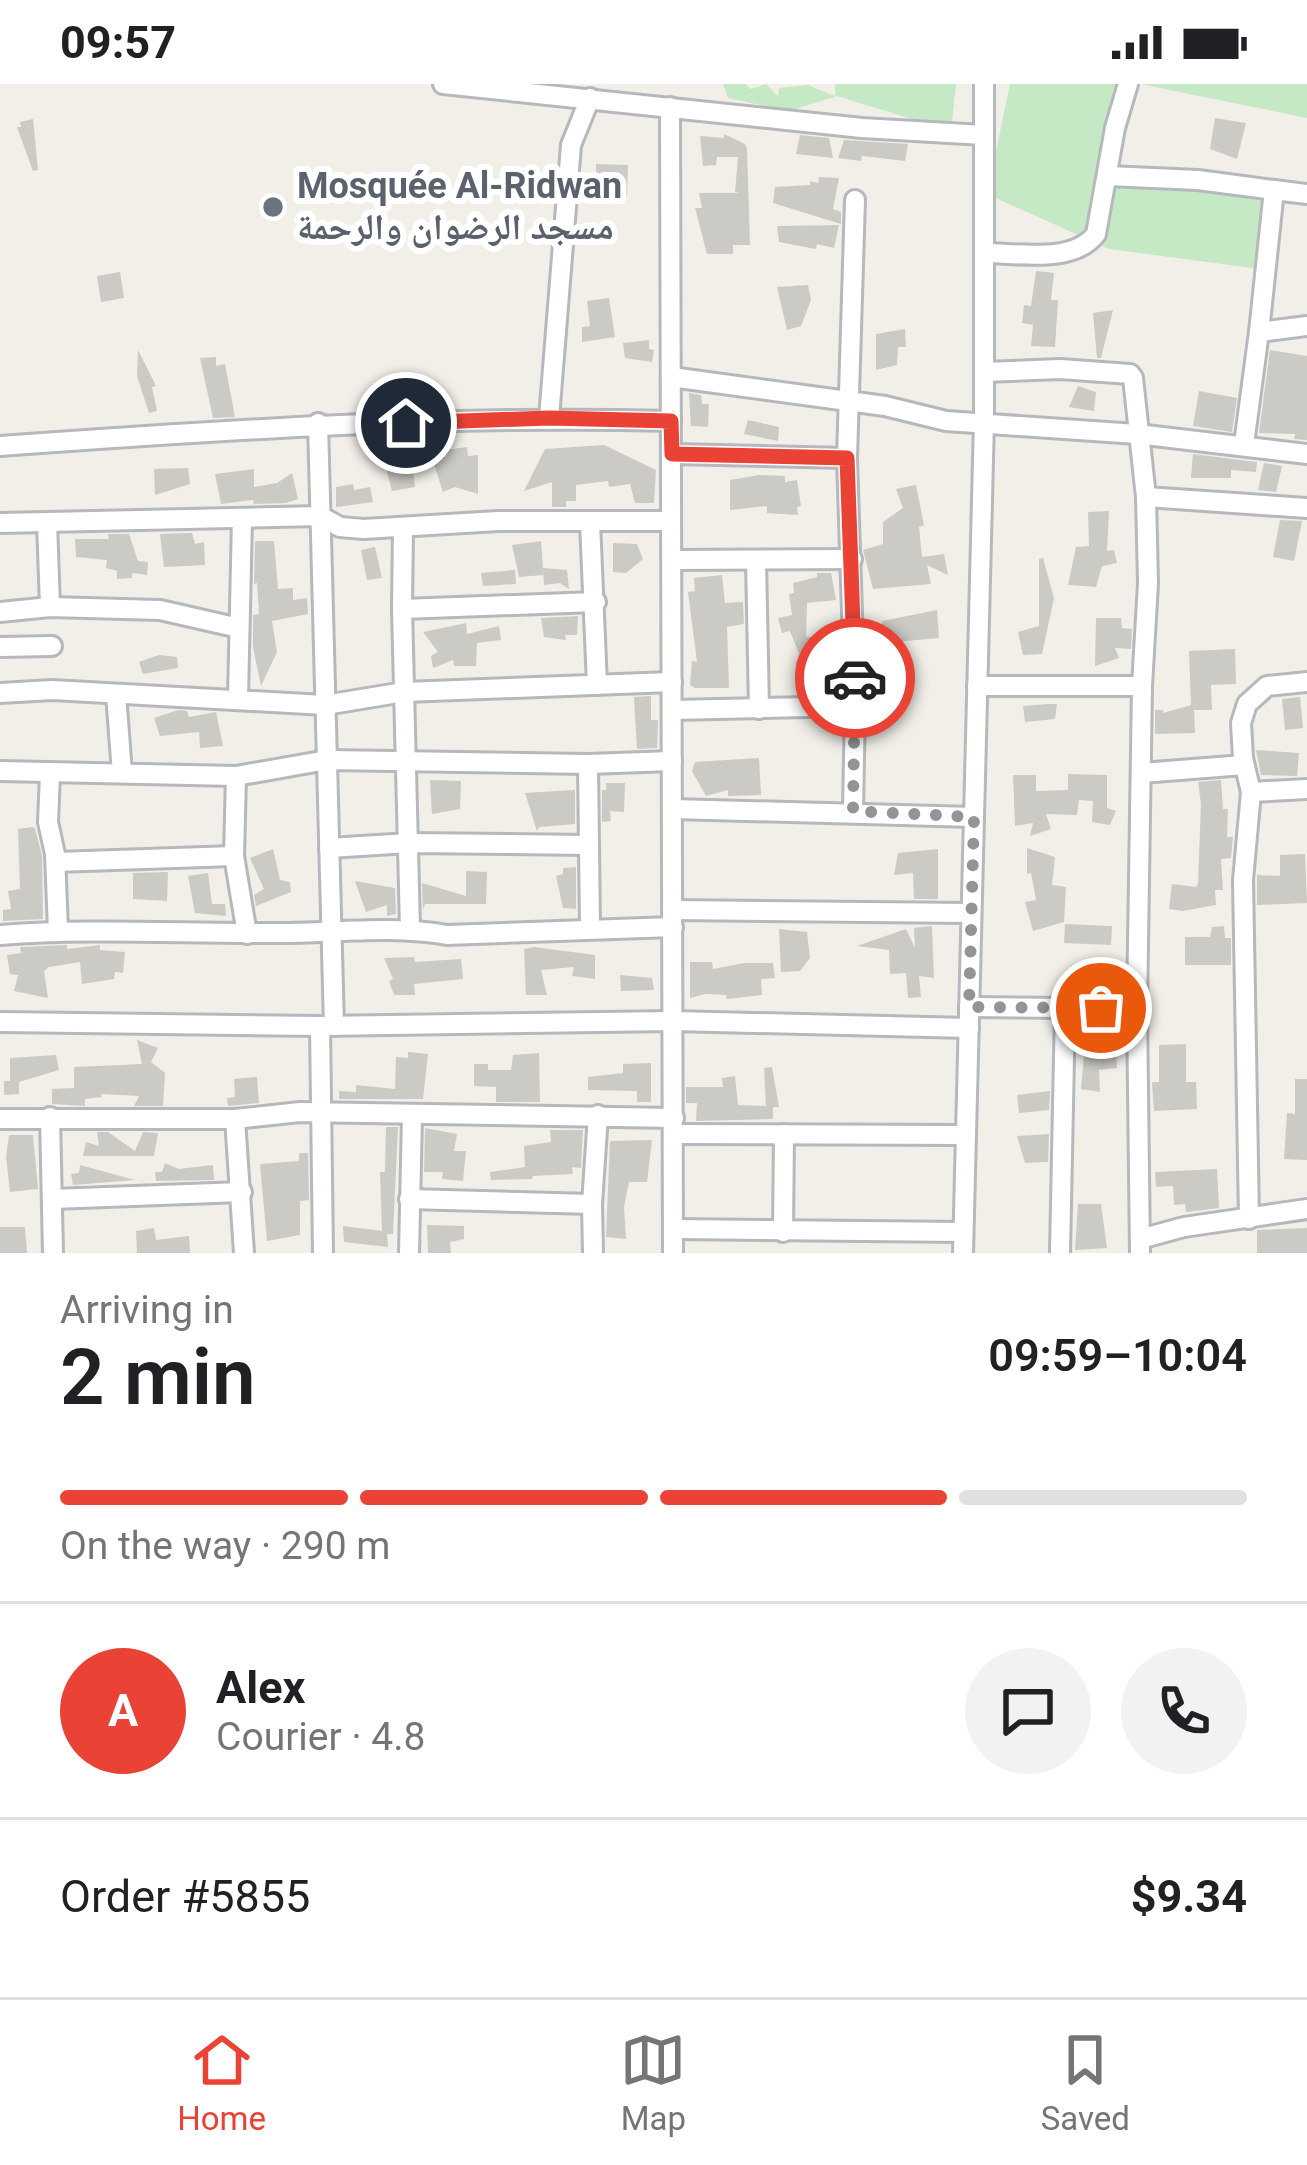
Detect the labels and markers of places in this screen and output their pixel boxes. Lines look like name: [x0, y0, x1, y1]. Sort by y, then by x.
place label: Mosquée Al-Ridwan مسجد الرضوان والرحمة: [297, 165, 622, 248]
marker: Mosquée Al-Ridwan مسجد الرضوان والرحمة: [260, 194, 286, 220]
pin: [355, 372, 457, 474]
pin: [1050, 957, 1152, 1059]

